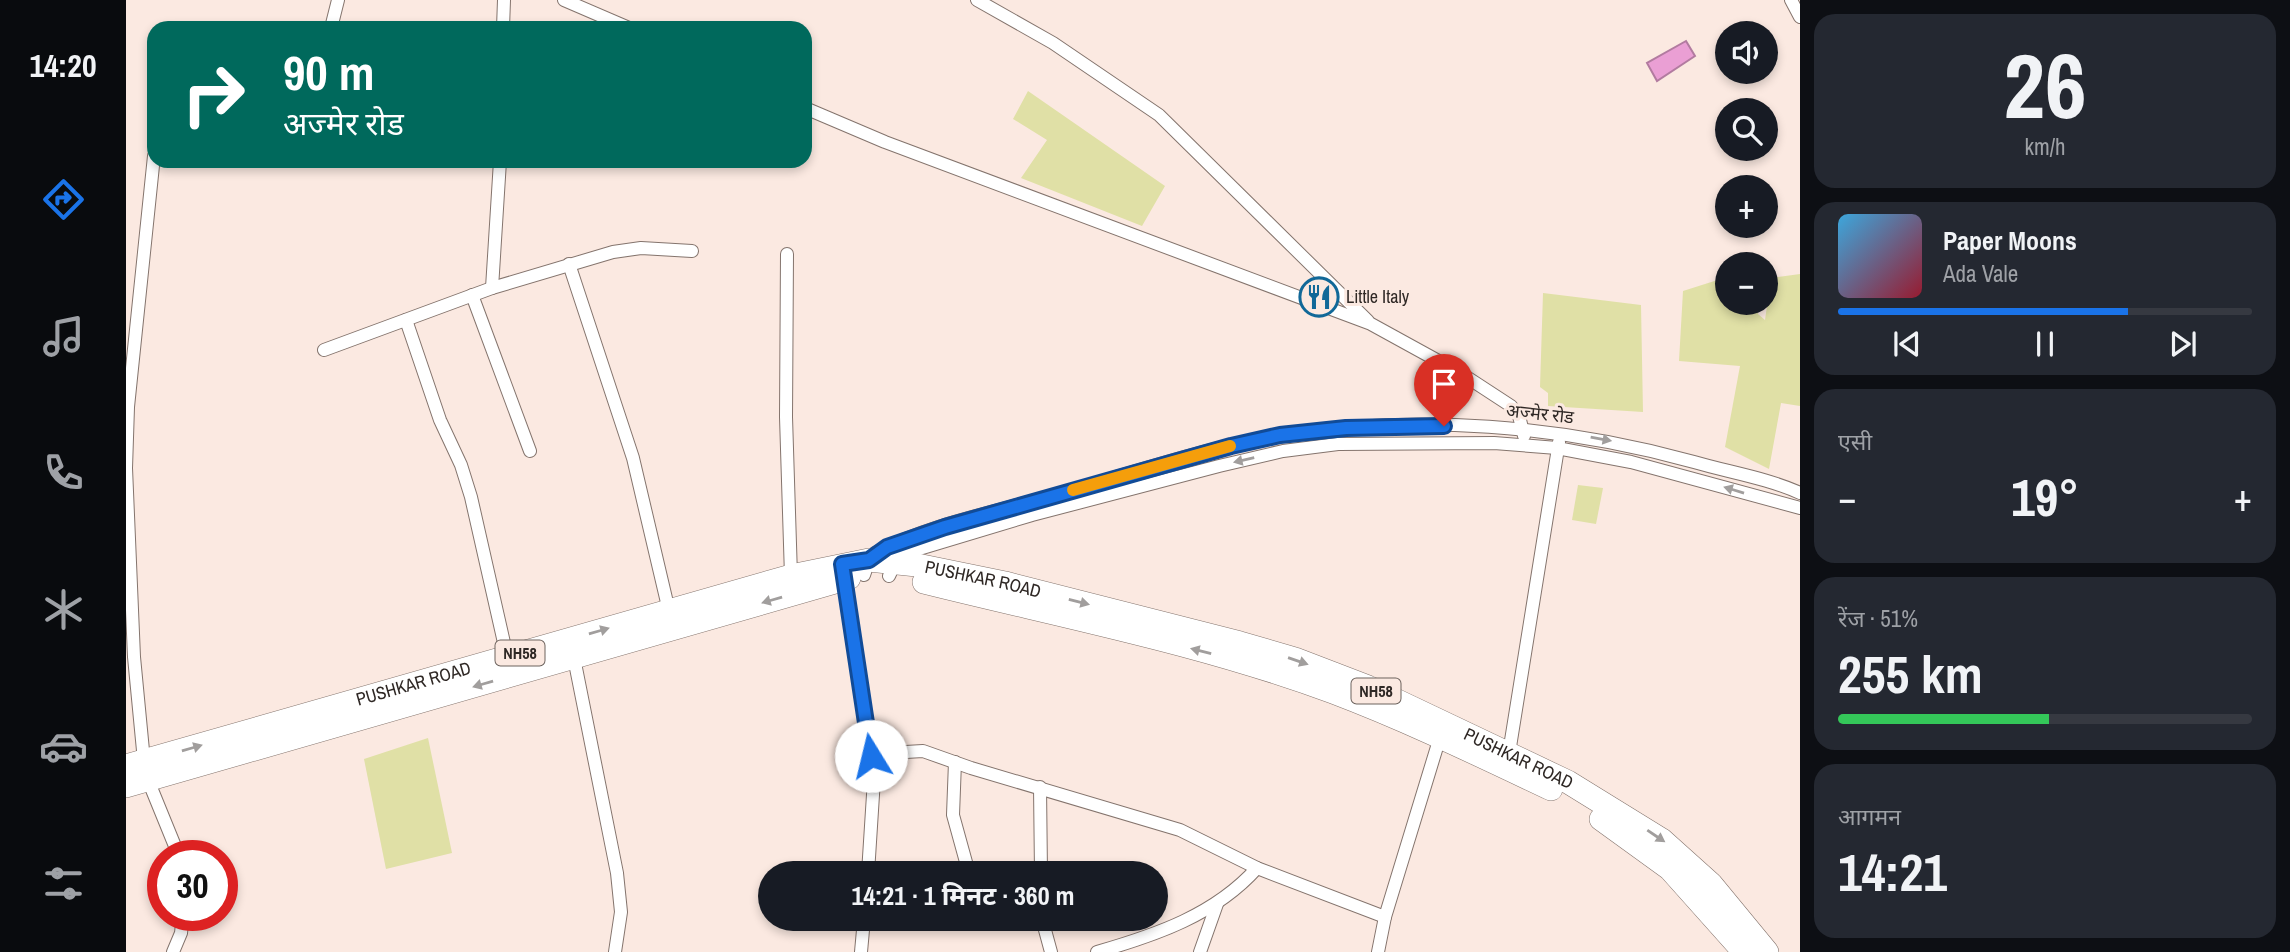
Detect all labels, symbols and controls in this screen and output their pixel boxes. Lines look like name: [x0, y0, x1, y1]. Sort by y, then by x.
map controls: [1715, 21, 1778, 315]
button: sound: [1715, 21, 1778, 84]
text: 26: [2004, 24, 2087, 146]
text: 90 m: [283, 39, 375, 105]
text: 14:20: [29, 44, 97, 87]
icon: right: [168, 49, 259, 140]
button: search: [1715, 98, 1778, 161]
text: अज्मेर रोड: [283, 102, 404, 145]
text: km/h: [2025, 131, 2065, 162]
icon: directions: [39, 175, 88, 224]
button: +: [1715, 175, 1778, 238]
text: Paper Moons: [1943, 223, 2077, 258]
button: −: [1715, 252, 1778, 315]
text: Ada Vale: [1943, 258, 2018, 289]
restaurant icon: Little Italy: [1298, 276, 1340, 318]
place label: Little Italy: [1346, 284, 1410, 309]
icon: music: [39, 312, 88, 361]
icon: previous: [1888, 325, 1926, 363]
icon: pause: [2026, 325, 2064, 363]
icon: next: [2164, 325, 2202, 363]
pin: [1414, 354, 1474, 426]
icon: arrive: [1425, 365, 1463, 403]
street label: अज्मेर रोड: [1505, 398, 1576, 430]
text: एसी: [1838, 426, 1872, 457]
one-way arrow: [1591, 434, 1613, 445]
icon: phone: [39, 448, 88, 497]
one-way arrow: [1233, 454, 1255, 465]
text: 19°: [2011, 462, 2079, 532]
text: −: [1838, 472, 1856, 523]
text: +: [2234, 472, 2252, 523]
one-way arrow: [1724, 485, 1745, 495]
street label: PUSHKAR ROAD: [923, 554, 1044, 604]
icon: climate: [39, 585, 88, 634]
one-way arrow: [761, 595, 782, 605]
one-way arrow: [1068, 597, 1090, 608]
text: रेंज · 51%: [1838, 603, 1918, 634]
one-way arrow: [589, 626, 610, 636]
text: 255 km: [1838, 639, 1983, 709]
road number: NH58: [496, 640, 544, 666]
one-way arrow: [1190, 645, 1212, 656]
street label: PUSHKAR ROAD: [353, 655, 474, 712]
one-way arrow: [1288, 656, 1309, 667]
road number: NH58: [1352, 678, 1400, 704]
one-way arrow: [472, 679, 494, 690]
position arrow: [834, 719, 908, 793]
street label: PUSHKAR ROAD: [1460, 721, 1578, 795]
icon: car: [39, 722, 88, 771]
one-way arrow: [181, 742, 202, 752]
text: आगमन: [1838, 801, 1901, 832]
one-way arrow: [1647, 829, 1665, 843]
text: 14:21: [1838, 837, 1947, 907]
speed limit sign: 30: [147, 840, 238, 931]
icon: filters: [39, 859, 88, 908]
text: 14:21 · 1 मिनट · 360 m: [852, 878, 1074, 913]

